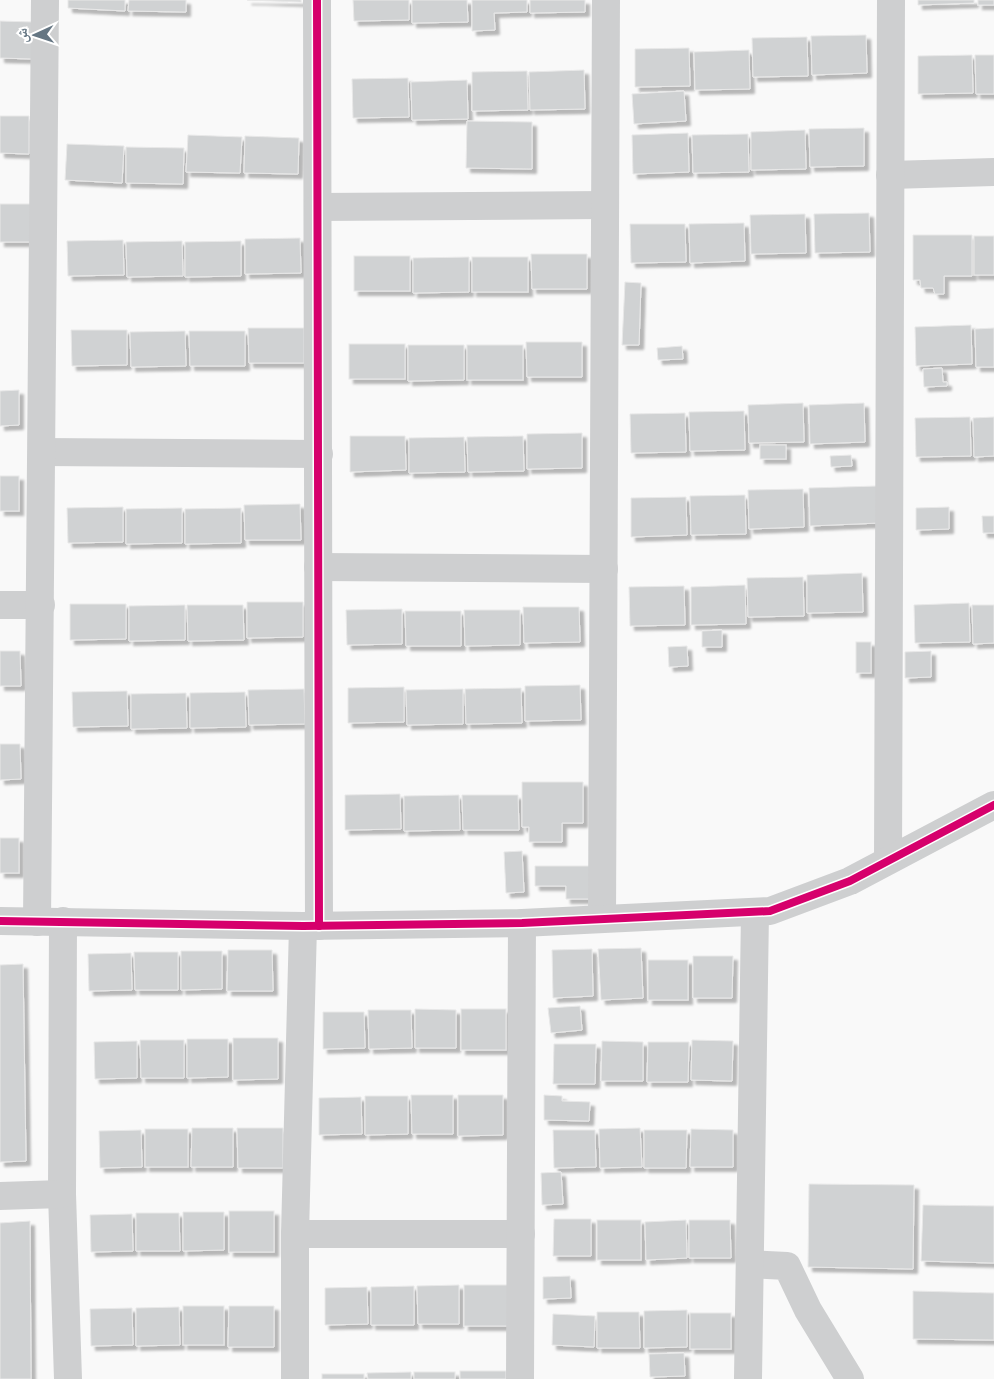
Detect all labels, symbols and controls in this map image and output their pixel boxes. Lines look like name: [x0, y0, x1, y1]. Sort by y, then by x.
north arrow: [10, 10, 60, 60]
text: ش: [13, 28, 31, 44]

